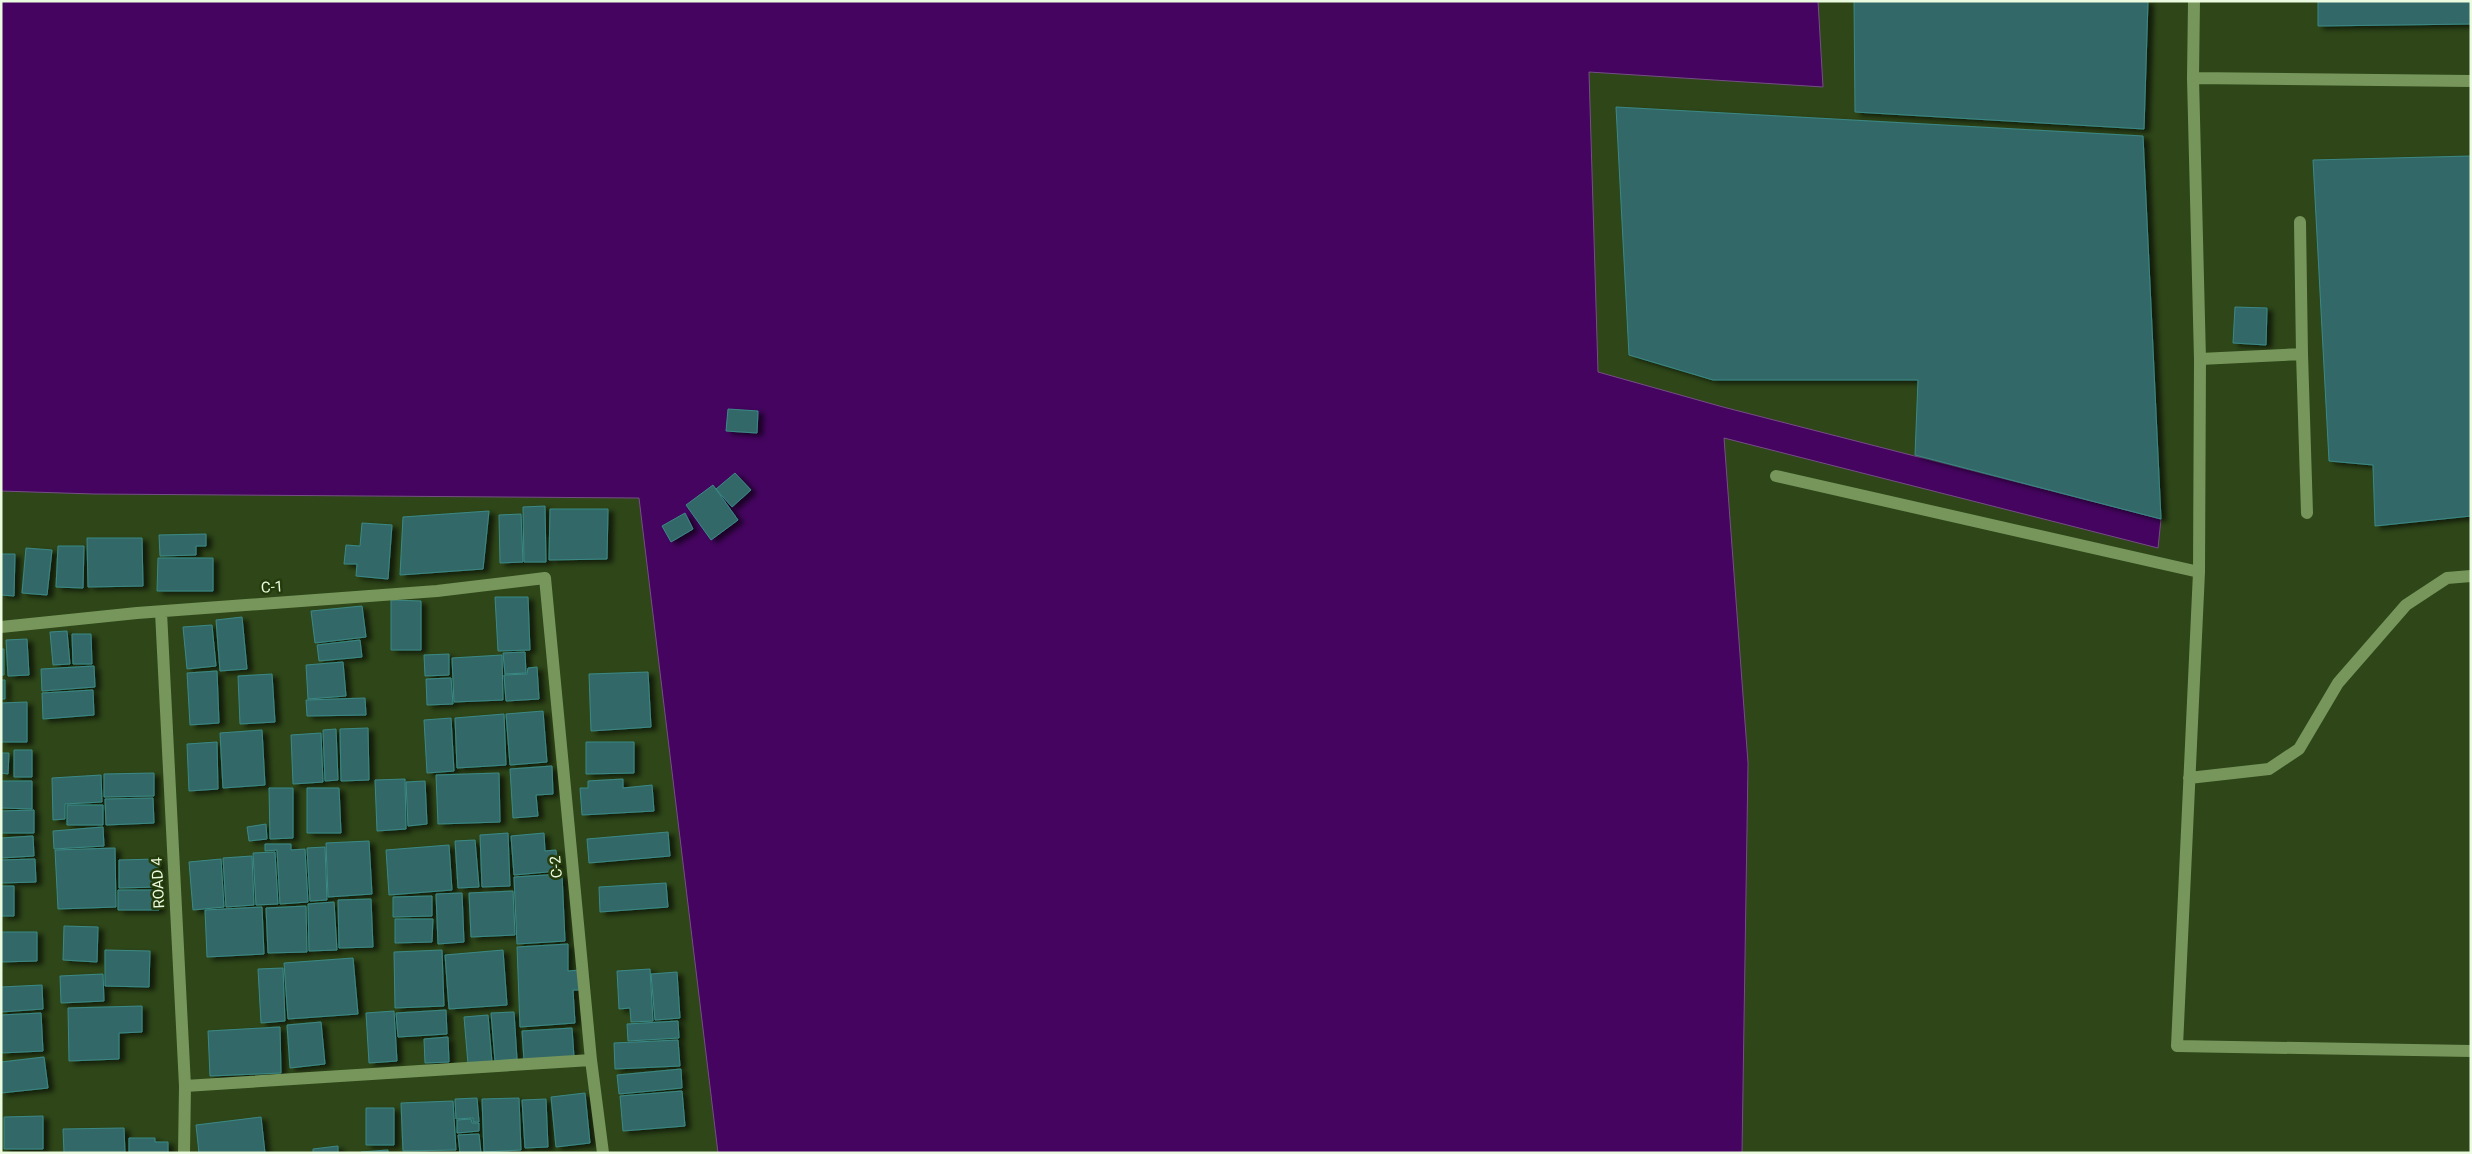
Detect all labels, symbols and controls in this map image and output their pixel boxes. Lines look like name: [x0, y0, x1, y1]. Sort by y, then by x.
street label: C-1: [260, 577, 284, 597]
street label: C-2: [546, 855, 566, 879]
street label: ROAD 4: [148, 856, 168, 909]

